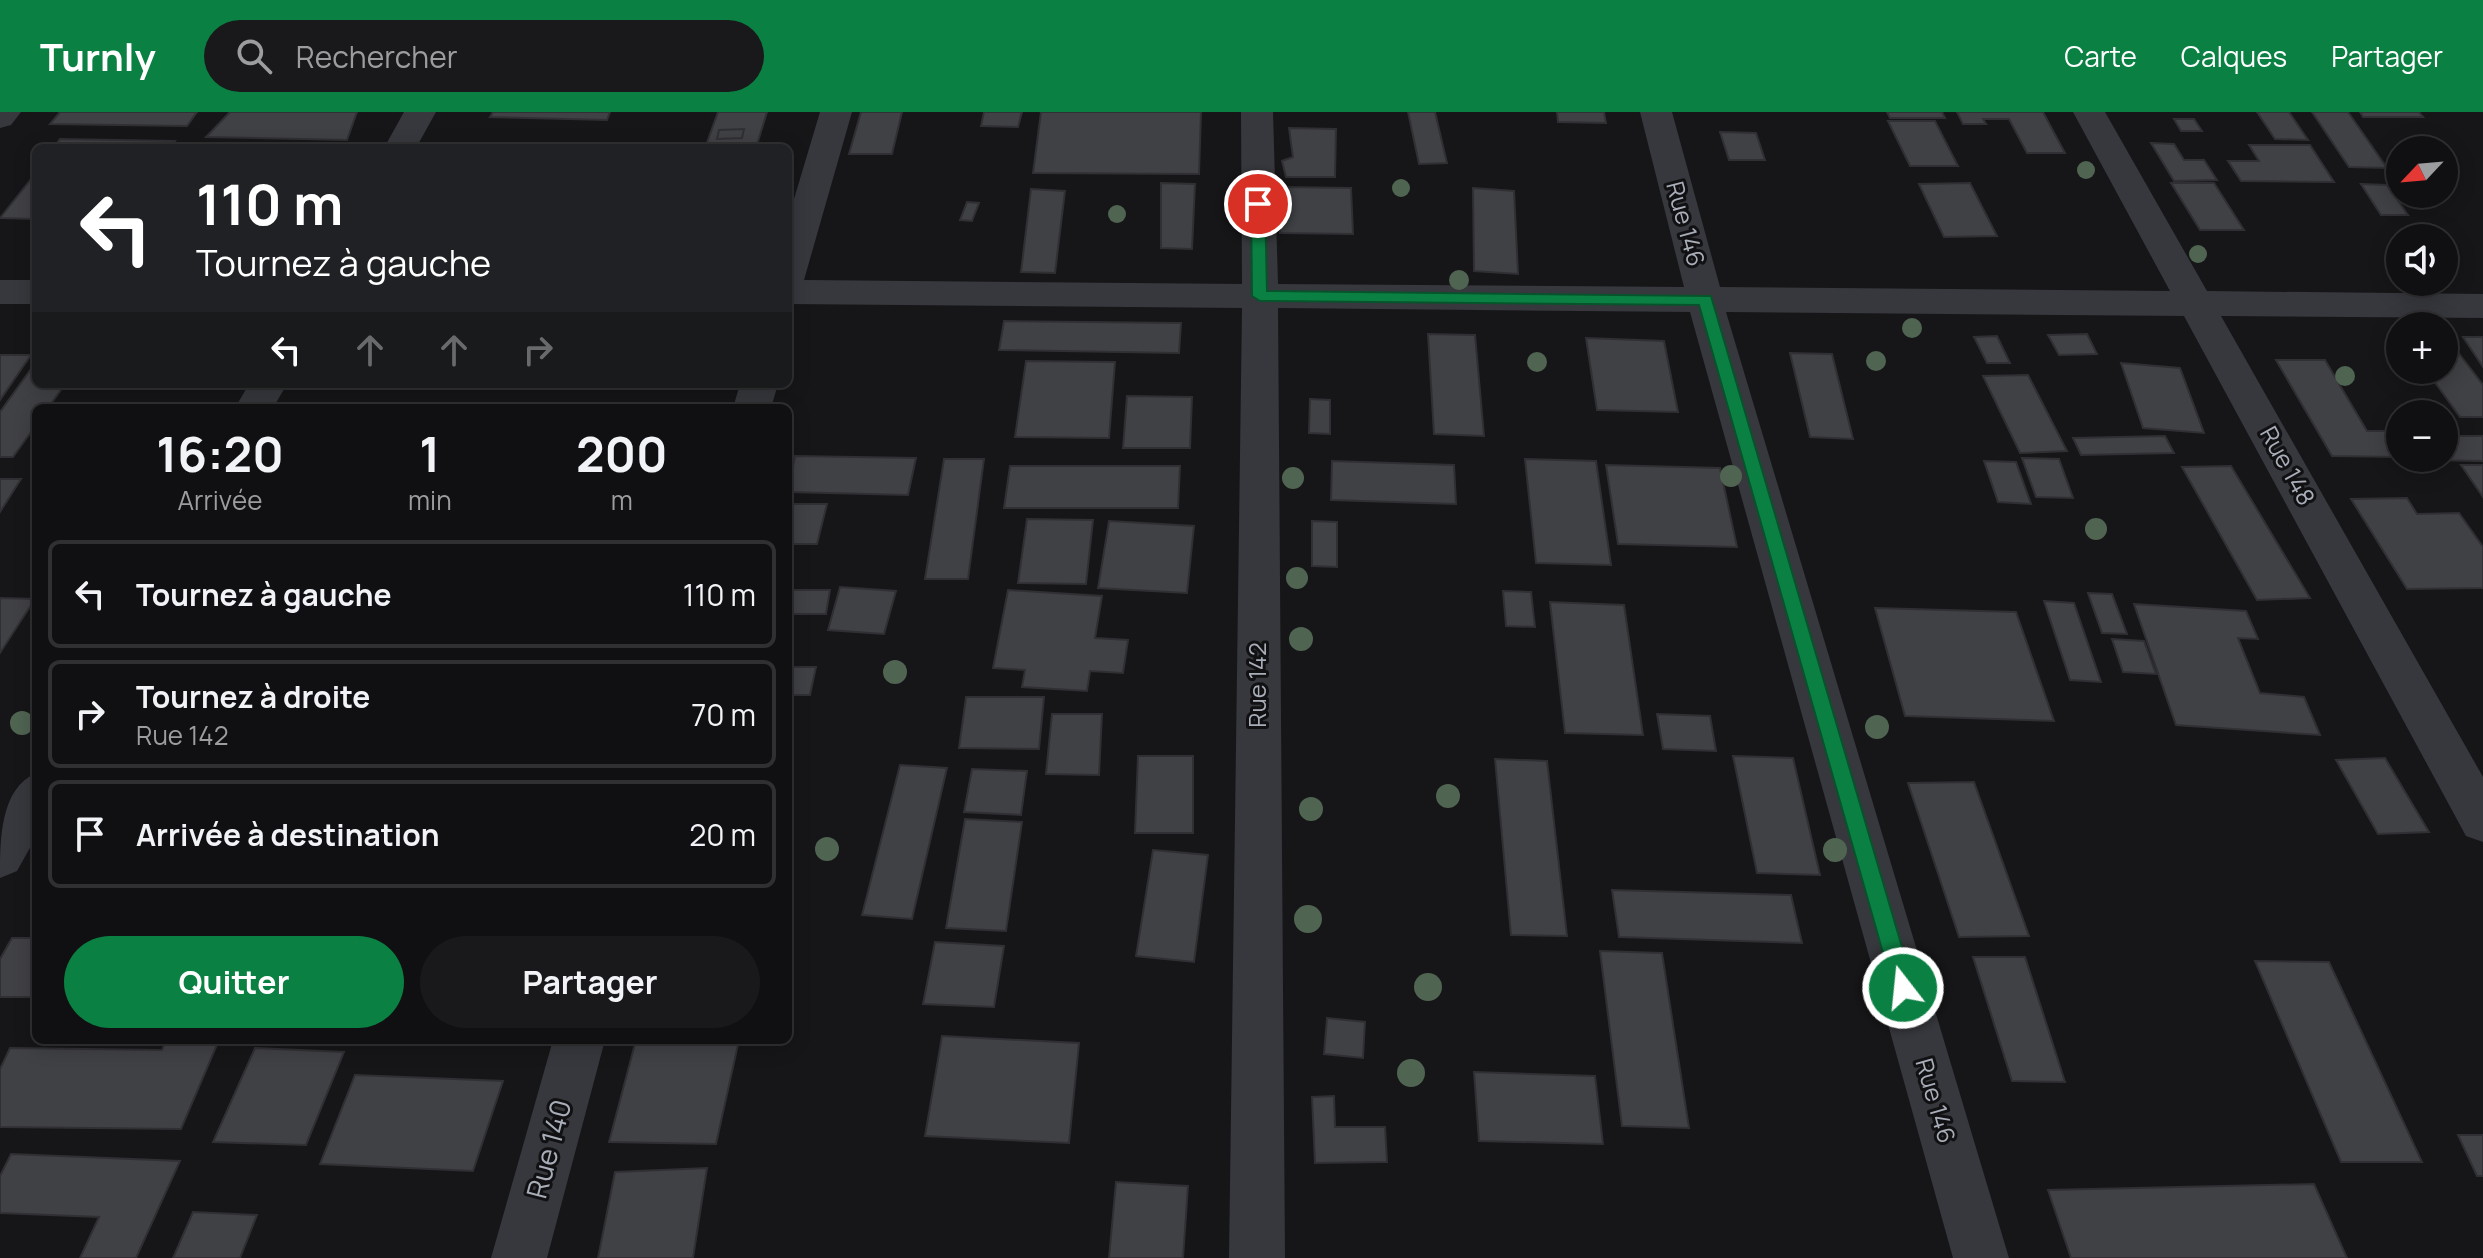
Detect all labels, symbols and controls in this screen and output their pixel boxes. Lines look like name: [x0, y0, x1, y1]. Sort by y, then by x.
search box: [204, 20, 764, 92]
text: Turnly: [40, 30, 156, 82]
icon: search: [232, 34, 276, 78]
text: Rechercher: [296, 36, 457, 77]
text: Carte: [2064, 37, 2137, 75]
text: Calques: [2181, 37, 2287, 75]
text: Partager: [2331, 37, 2443, 75]
north arrow: [2386, 136, 2458, 208]
map controls: [2386, 136, 2458, 472]
text: 110 m: [196, 165, 343, 242]
pin: [1224, 170, 1292, 238]
icon: left: [64, 176, 168, 280]
street label: Rue 146: [1659, 178, 1714, 270]
icon: arrive: [1236, 182, 1280, 226]
button: sound: [2386, 224, 2458, 296]
text: Tournez à gauche: [196, 238, 491, 287]
button: +: [2386, 312, 2458, 384]
icon: left: [264, 328, 308, 372]
icon: ahead: [348, 328, 392, 372]
icon: ahead: [432, 328, 476, 372]
icon: right: [516, 328, 560, 372]
button: −: [2386, 400, 2458, 472]
street label: Rue 148: [2253, 420, 2324, 511]
text: 16:20: [156, 421, 284, 486]
text: 1: [419, 421, 440, 486]
text: 200: [576, 421, 668, 486]
text: Arrivée: [178, 482, 262, 518]
text: min: [408, 482, 452, 518]
text: m: [611, 482, 633, 518]
icon: left: [68, 572, 112, 616]
text: Tournez à gauche: [136, 574, 392, 615]
text: 110 m: [683, 574, 756, 615]
street label: Rue 142: [1240, 642, 1273, 728]
text: Tournez à droite: [136, 676, 370, 717]
icon: right: [68, 692, 112, 736]
text: 70 m: [691, 694, 756, 735]
text: Rue 142: [136, 717, 229, 753]
icon: arrive: [68, 812, 112, 856]
text: Arrivée à destination: [136, 814, 439, 855]
text: 20 m: [689, 814, 756, 855]
button: Quitter: [64, 936, 404, 1028]
button: Partager: [420, 936, 760, 1028]
position arrow: [1861, 946, 1945, 1030]
street label: Rue 146: [1909, 1054, 1964, 1147]
street label: Rue 140: [517, 1095, 579, 1202]

